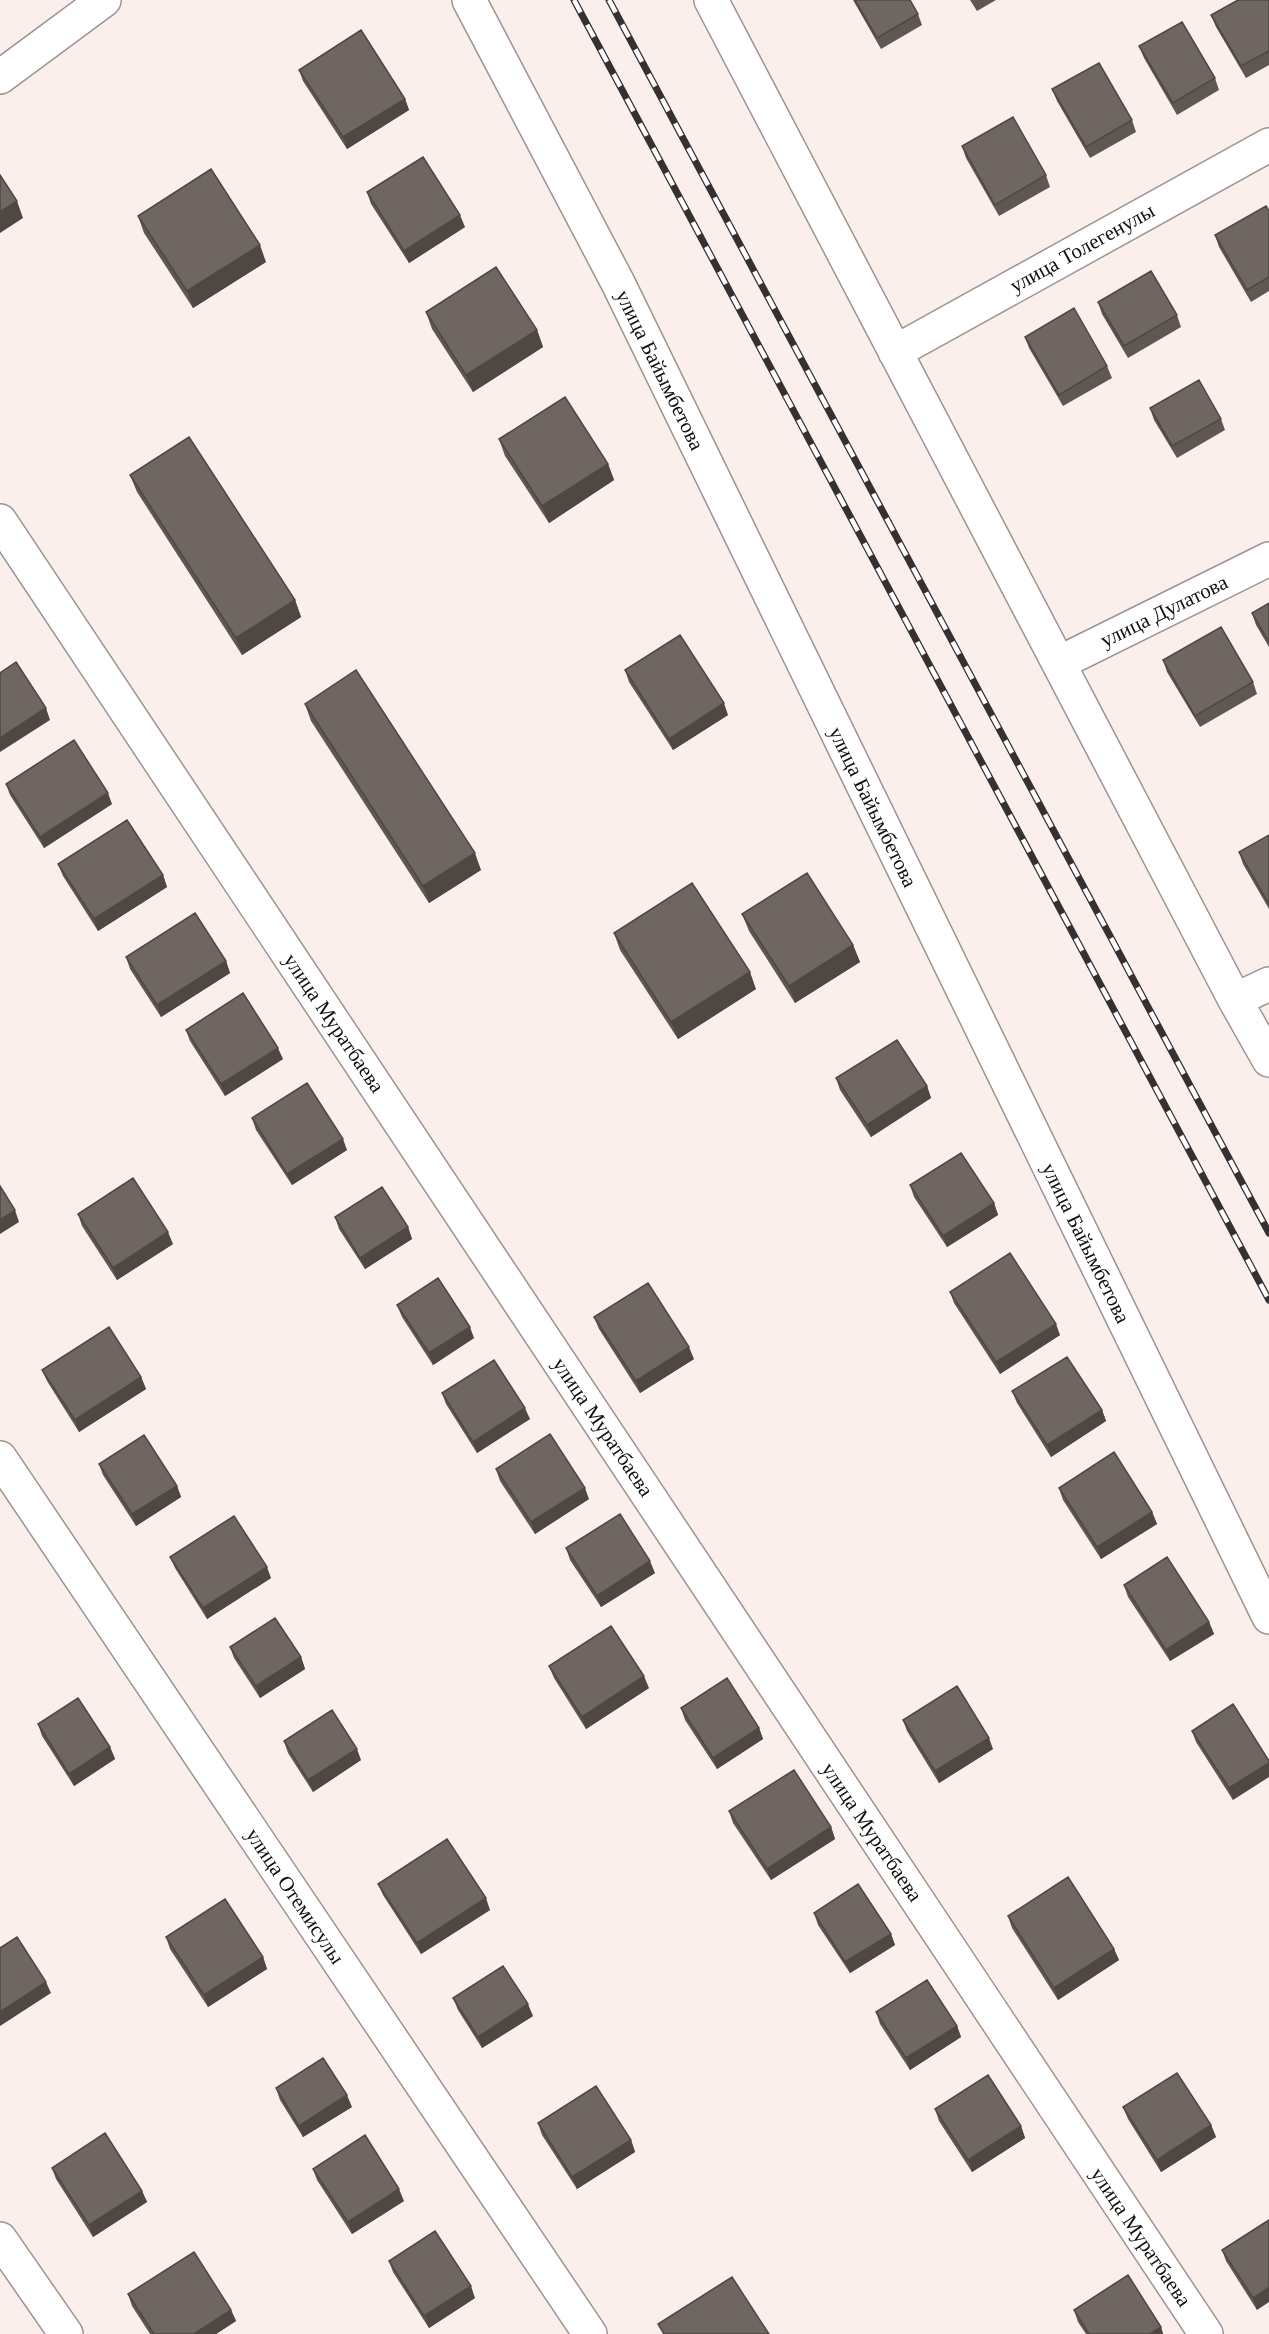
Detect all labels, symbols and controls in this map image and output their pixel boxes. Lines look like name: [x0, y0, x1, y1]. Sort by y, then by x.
street label: улица Толегенулы: [1006, 198, 1158, 298]
street label: улица Байымбетова: [611, 286, 709, 455]
street label: улица Дулатова: [1096, 570, 1232, 652]
street label: улица Байымбетова: [824, 723, 922, 892]
street label: улица Муратбаева: [279, 949, 390, 1098]
street label: улица Байымбетова: [1037, 1159, 1135, 1328]
street label: улица Муратбаева: [548, 1353, 659, 1502]
street label: улица Муратбаева: [817, 1758, 928, 1907]
street label: улица Отемисулы: [241, 1824, 349, 1968]
street label: улица Муратбаева: [1086, 2163, 1197, 2312]

